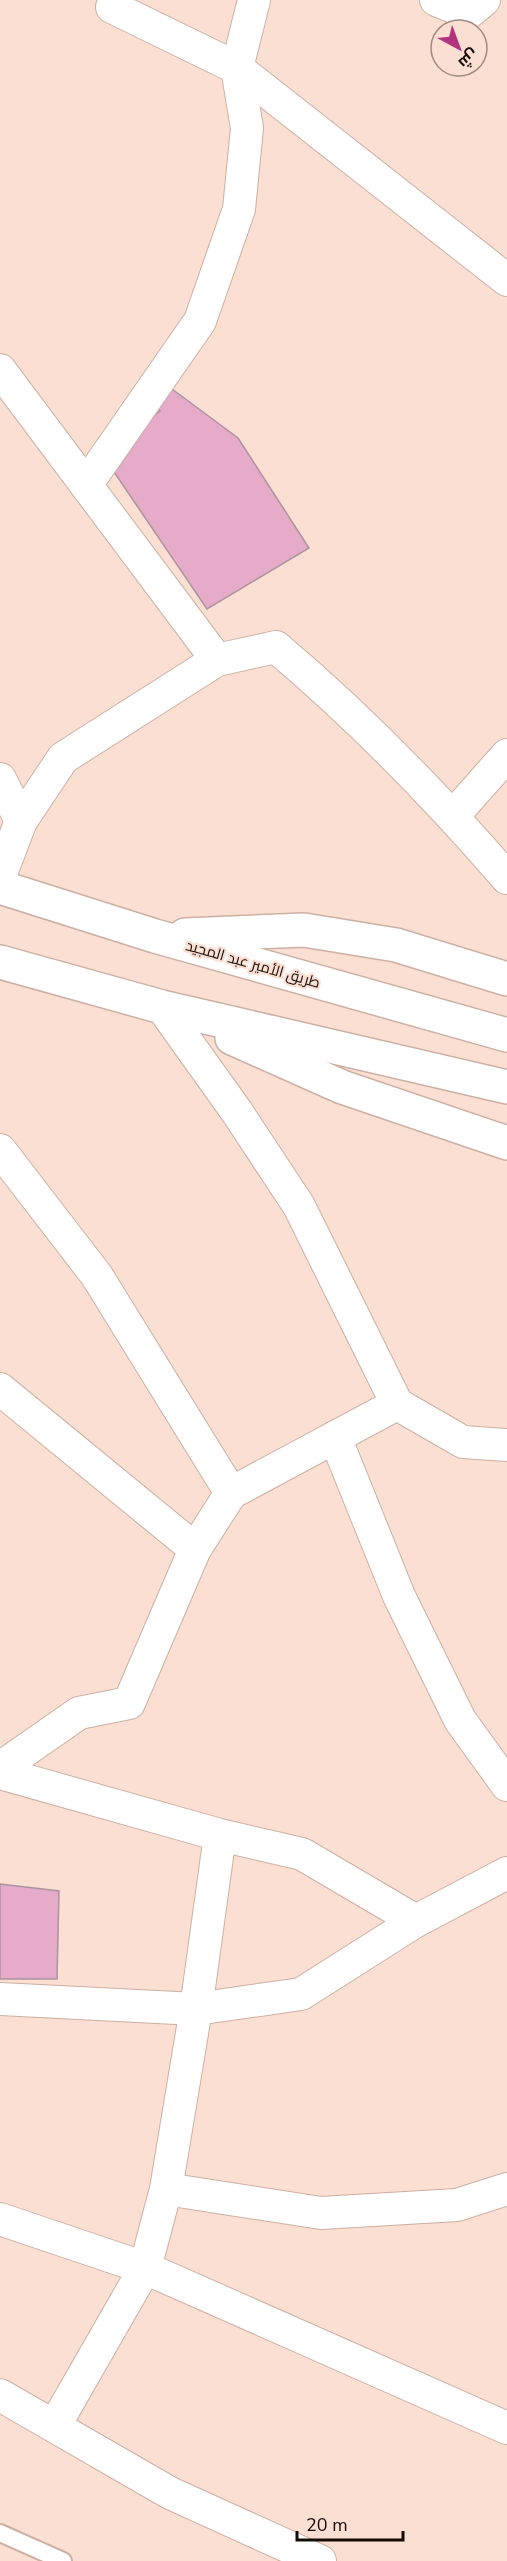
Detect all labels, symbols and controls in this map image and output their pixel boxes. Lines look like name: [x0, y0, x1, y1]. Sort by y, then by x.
north arrow: [429, 18, 489, 78]
text: ش: [453, 44, 483, 74]
street label: طريق الأمير عبد المجيد: [183, 935, 323, 993]
scale bar: [297, 2504, 404, 2542]
text: 20 m: [306, 2513, 348, 2537]

